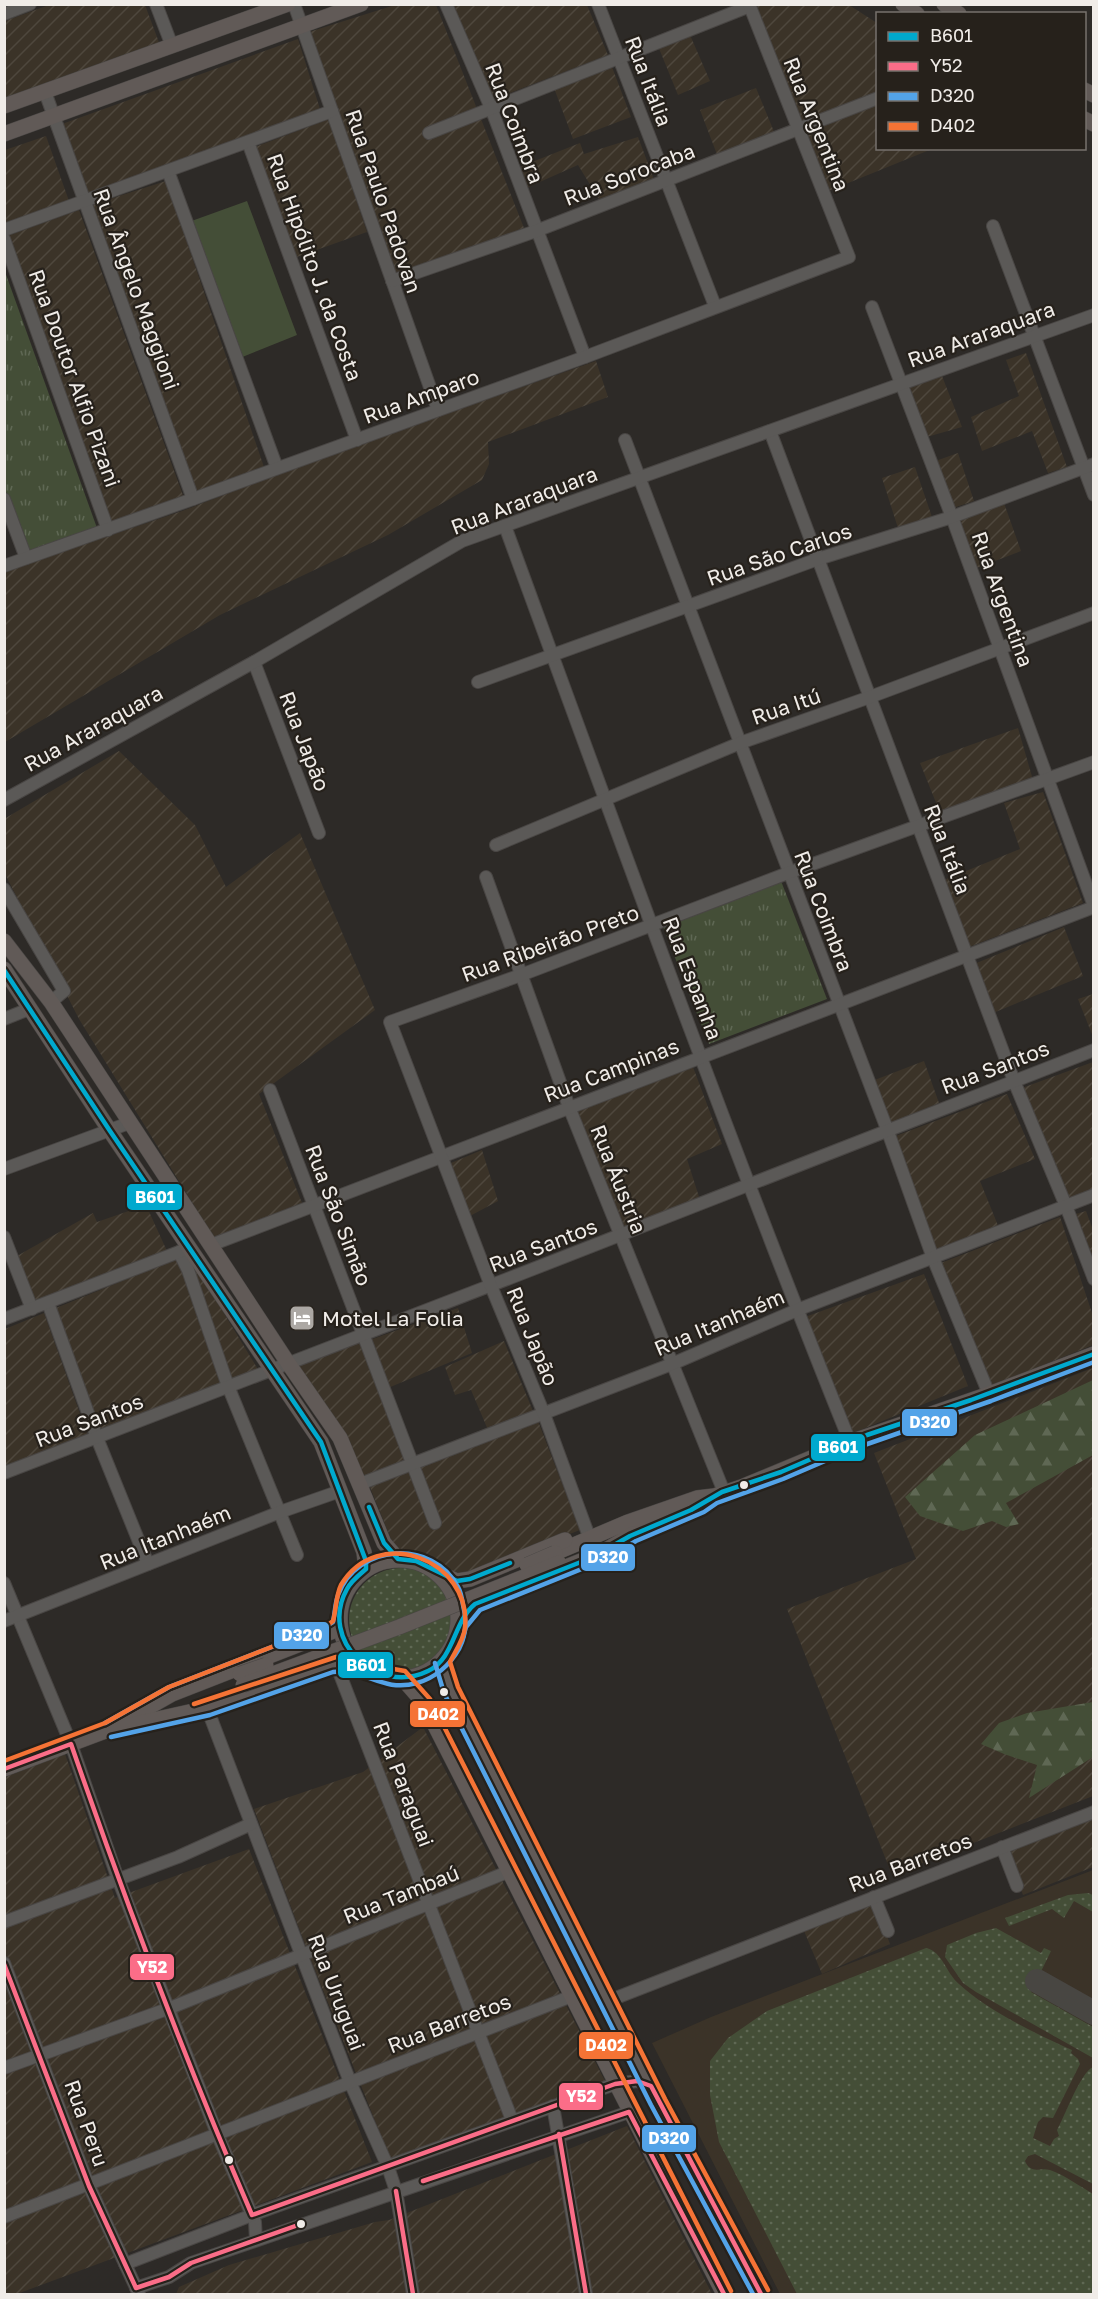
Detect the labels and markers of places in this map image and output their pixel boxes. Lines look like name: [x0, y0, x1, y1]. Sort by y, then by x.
hotel icon: Motel La Folia: [287, 1303, 317, 1333]
place label: Motel La Folia: [322, 1305, 464, 1331]
unlabelled marker: [738, 1479, 750, 1491]
unlabelled marker: [438, 1686, 450, 1698]
unlabelled marker: [223, 2154, 235, 2166]
unlabelled marker: [295, 2218, 307, 2230]

